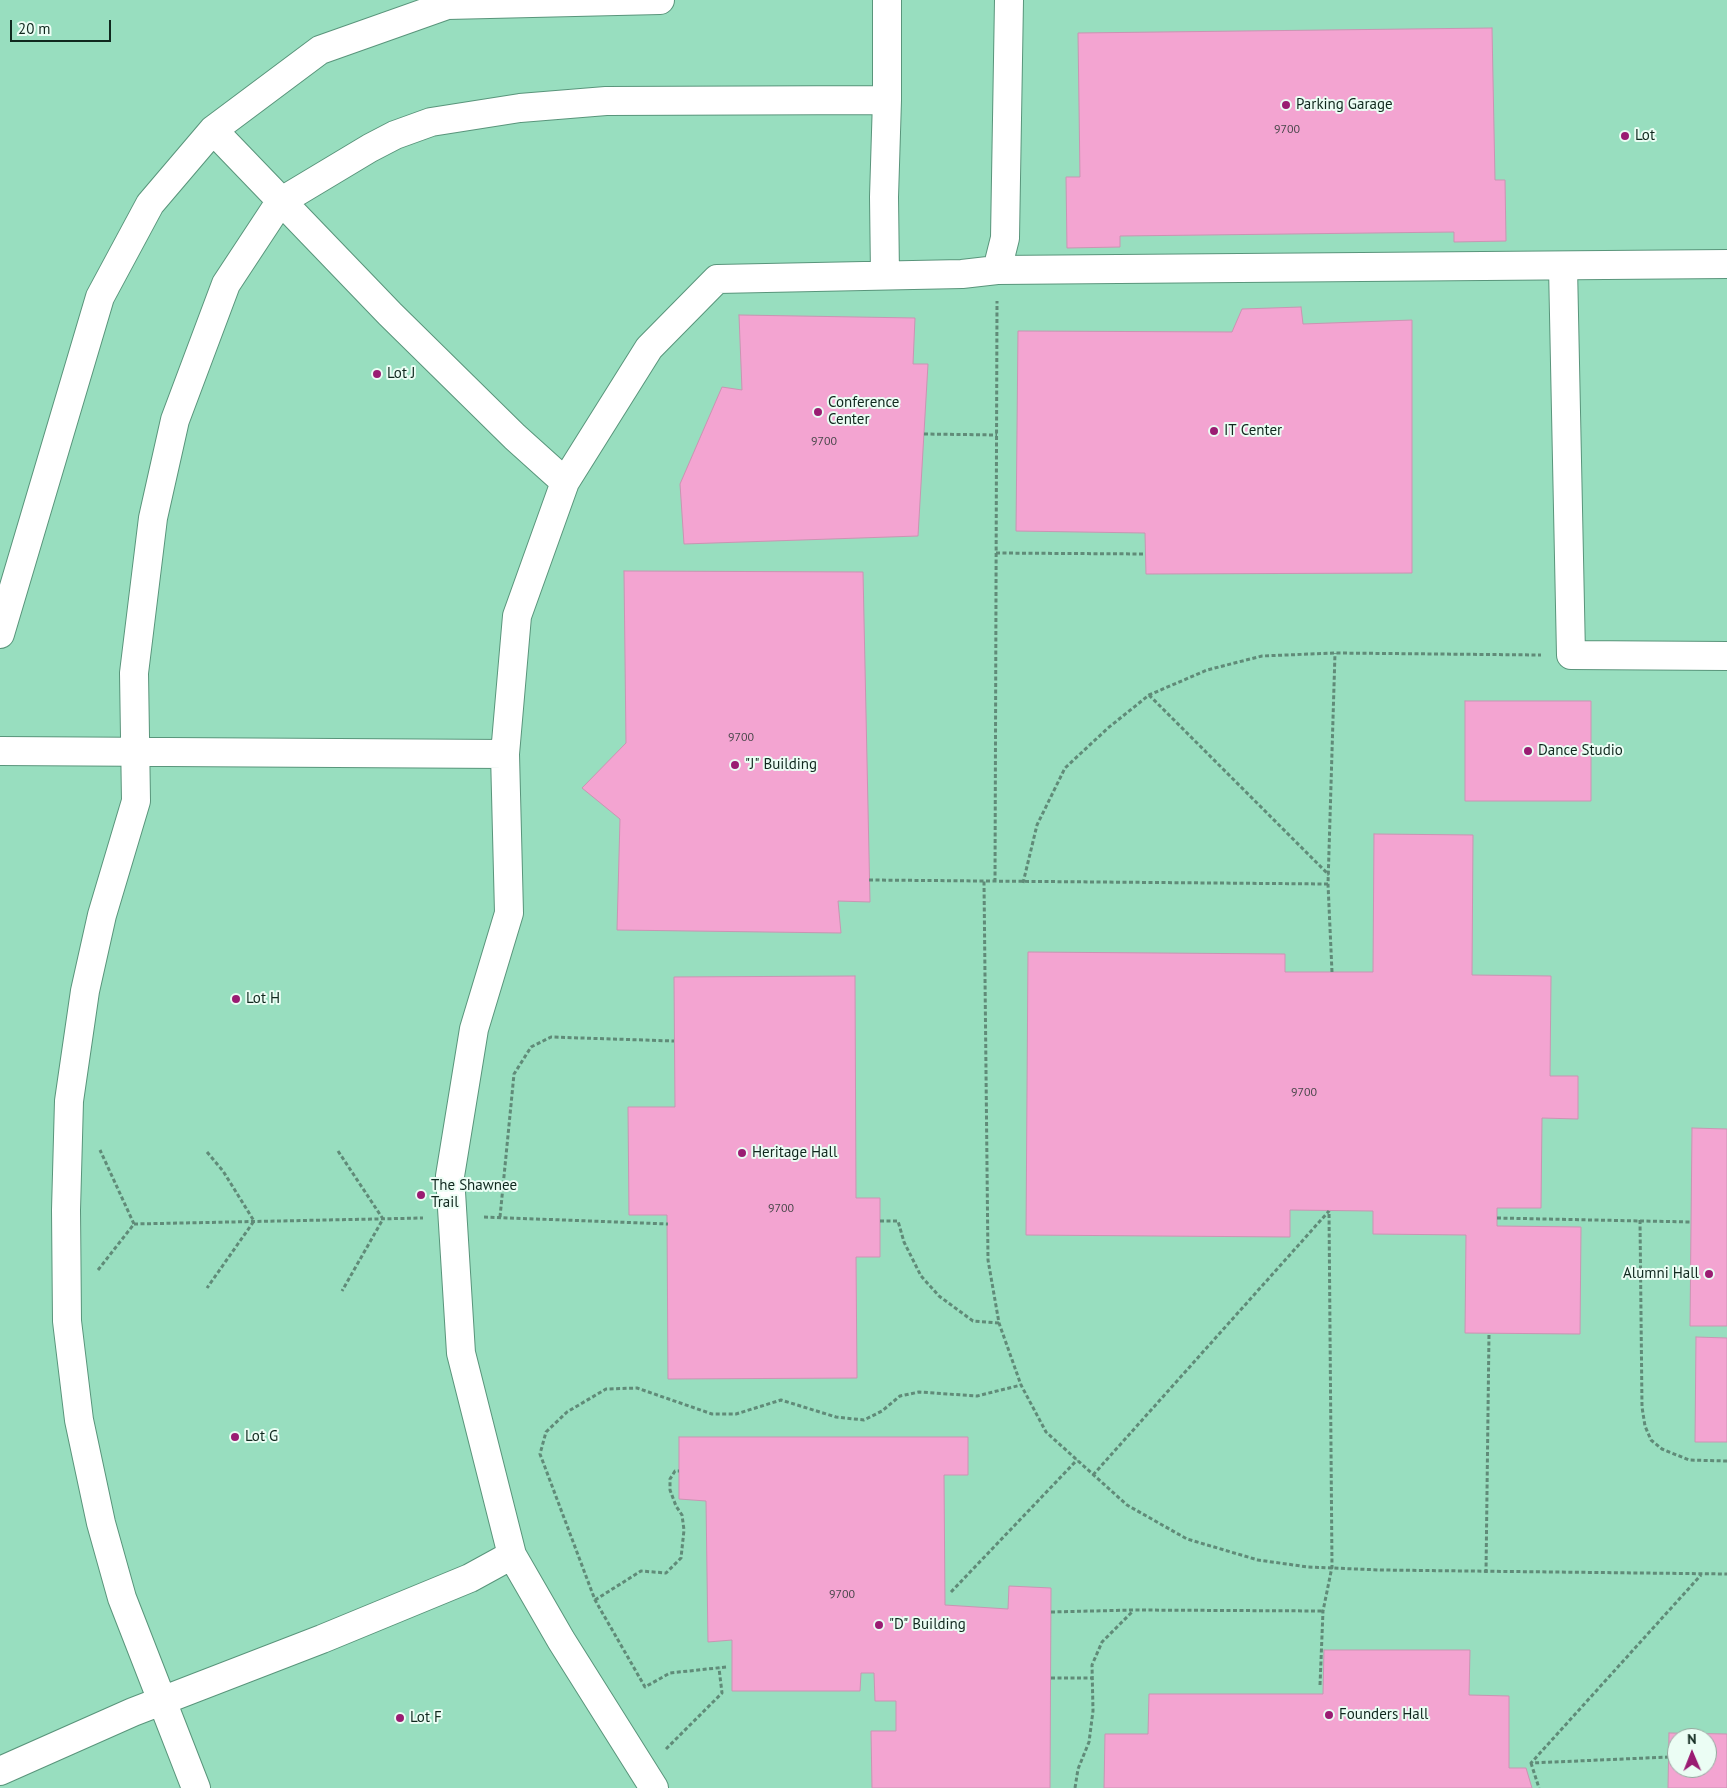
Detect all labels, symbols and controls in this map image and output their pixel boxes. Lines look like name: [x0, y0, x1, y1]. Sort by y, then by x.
scale bar: [12, 10, 114, 42]
text: 20 m: [18, 19, 51, 38]
place label: Parking Garage: [1296, 96, 1393, 114]
marker: Parking Garage: [1280, 99, 1292, 111]
house number: 9700: [1274, 123, 1300, 137]
place label: Lot: [1635, 127, 1655, 145]
marker: Lot: [1619, 130, 1631, 142]
place label: Lot J: [387, 365, 415, 383]
marker: Lot J: [371, 368, 383, 380]
place label: Conference Center: [828, 394, 899, 429]
marker: Conference Center: [812, 406, 824, 418]
place label: IT Center: [1224, 422, 1282, 440]
marker: IT Center: [1208, 425, 1220, 437]
house number: 9700: [811, 435, 837, 449]
house number: 9700: [728, 731, 754, 745]
place label: Dance Studio: [1538, 742, 1623, 760]
marker: Dance Studio: [1522, 745, 1534, 757]
place label: "J" Building: [745, 756, 817, 774]
marker: "J" Building: [729, 759, 741, 771]
place label: Lot H: [246, 990, 280, 1008]
marker: Lot H: [230, 993, 242, 1005]
house number: 9700: [1291, 1086, 1317, 1100]
place label: Heritage Hall: [752, 1144, 837, 1162]
marker: Heritage Hall: [736, 1147, 748, 1159]
place label: The Shawnee Trail: [431, 1177, 517, 1212]
marker: The Shawnee Trail: [415, 1189, 427, 1201]
house number: 9700: [768, 1202, 794, 1216]
place label: Alumni Hall: [1623, 1265, 1699, 1283]
marker: Alumni Hall: [1703, 1268, 1715, 1280]
place label: Lot G: [245, 1428, 278, 1446]
marker: Lot G: [229, 1431, 241, 1443]
house number: 9700: [829, 1588, 855, 1602]
place label: "D" Building: [889, 1616, 966, 1634]
marker: "D" Building: [873, 1619, 885, 1631]
place label: Founders Hall: [1339, 1706, 1428, 1724]
place label: Lot F: [410, 1709, 442, 1727]
marker: Founders Hall: [1323, 1709, 1335, 1721]
marker: Lot F: [394, 1712, 406, 1724]
north arrow: [1667, 1728, 1717, 1778]
text: N: [1687, 1730, 1697, 1748]

